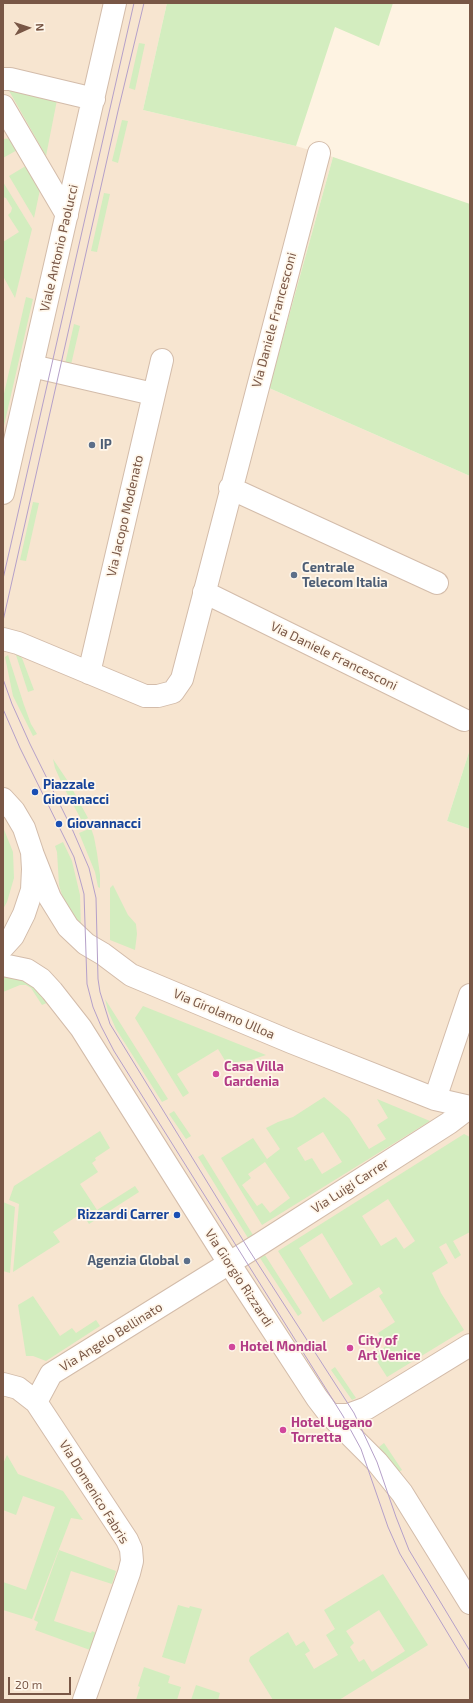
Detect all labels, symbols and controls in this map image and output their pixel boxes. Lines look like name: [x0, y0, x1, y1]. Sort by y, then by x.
north arrow: [8, 8, 48, 48]
text: N: [34, 23, 47, 32]
street label: Viale Antonio Paolucci: [37, 183, 81, 313]
street label: Via Daniele Francesconi: [248, 251, 300, 389]
place label: IP: [100, 437, 112, 453]
marker: IP: [87, 440, 97, 450]
street label: Via Jacopo Modenato: [103, 454, 147, 578]
place label: Centrale Telecom Italia: [302, 560, 388, 591]
marker: Centrale Telecom Italia: [289, 570, 299, 580]
street label: Via Daniele Francesconi: [268, 618, 400, 694]
place label: Piazzale Giovanacci: [43, 777, 109, 808]
marker: Piazzale Giovanacci: [30, 787, 40, 797]
place label: Giovannacci: [67, 816, 141, 832]
marker: Giovannacci: [54, 819, 64, 829]
street label: Via Girolamo Ulloa: [171, 986, 277, 1042]
place label: Casa Villa Gardenia: [224, 1059, 284, 1090]
marker: Casa Villa Gardenia: [211, 1069, 221, 1079]
street label: Via Luigi Carrer: [308, 1155, 392, 1217]
place label: Rizzardi Carrer: [77, 1207, 169, 1223]
marker: Rizzardi Carrer: [172, 1210, 182, 1220]
street label: Via Giorgio Rizzardi: [202, 1226, 276, 1330]
place label: Agenzia Global: [87, 1253, 179, 1269]
marker: Agenzia Global: [182, 1256, 192, 1266]
street label: Via Angelo Bellinato: [57, 1299, 165, 1375]
place label: City of Art Venice: [358, 1333, 421, 1364]
place label: Hotel Mondial: [240, 1339, 327, 1355]
marker: Hotel Mondial: [227, 1342, 237, 1352]
marker: City of Art Venice: [345, 1343, 355, 1353]
place label: Hotel Lugano Torretta: [291, 1415, 372, 1446]
marker: Hotel Lugano Torretta: [278, 1425, 288, 1435]
street label: Via Domenico Fabris: [56, 1437, 132, 1547]
scale bar: [10, 1669, 73, 1695]
text: 20 m: [15, 1677, 42, 1691]

